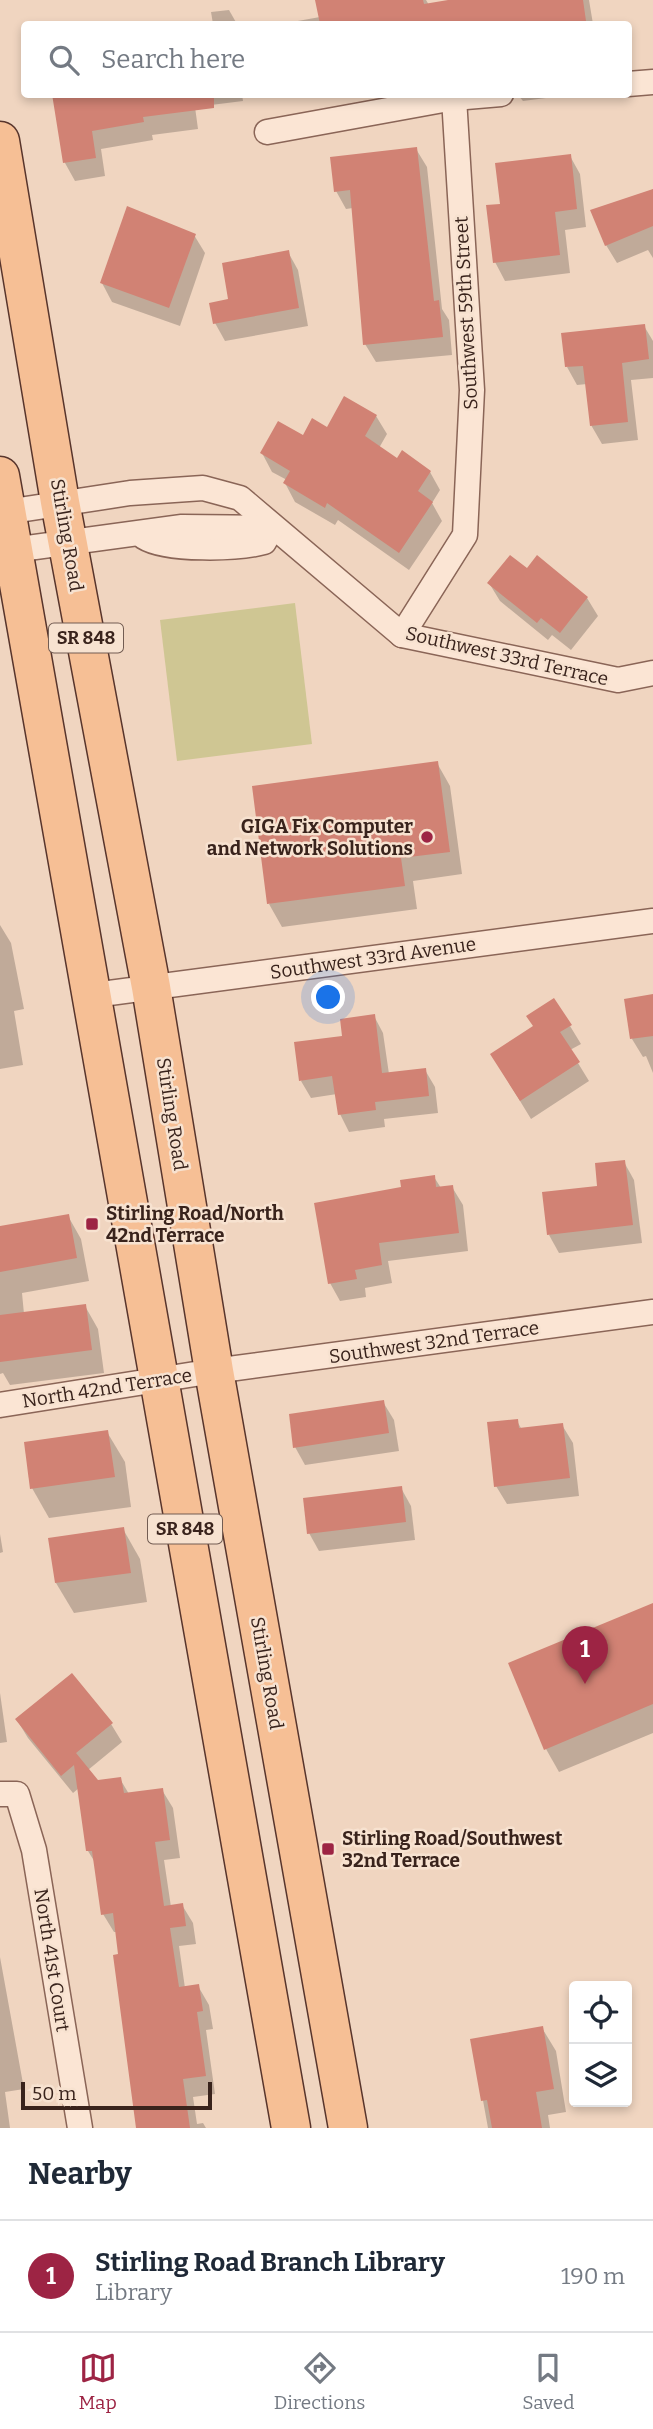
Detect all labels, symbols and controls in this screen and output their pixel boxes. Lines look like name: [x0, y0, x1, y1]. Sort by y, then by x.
search box: [21, 21, 632, 98]
icon: search: [45, 41, 83, 79]
text: Search here: [101, 44, 245, 75]
street label: Southwest 59th Street: [449, 215, 483, 410]
street label: Stirling Road: [46, 477, 88, 593]
street label: Southwest 33rd Terrace: [403, 621, 611, 691]
road number: SR 848: [49, 624, 123, 652]
place label: GIGA Fix Computer and Network Solutions: [207, 815, 413, 860]
marker: GIGA Fix Computer and Network Solutions: [419, 829, 435, 845]
street label: Southwest 33rd Avenue: [269, 932, 477, 984]
your location: [311, 980, 345, 1014]
street label: Stirling Road: [152, 1056, 192, 1172]
place label: Stirling Road/North 42nd Terrace: [106, 1202, 284, 1247]
marker: Stirling Road/North 42nd Terrace: [84, 1216, 100, 1232]
street label: Southwest 32nd Terrace: [328, 1316, 540, 1368]
street label: North 42nd Terrace: [20, 1363, 194, 1413]
road number: SR 848: [148, 1514, 222, 1544]
street label: Stirling Road: [246, 1615, 288, 1731]
pin: 1: [562, 1626, 608, 1684]
place label: Stirling Road/Southwest 32nd Terrace: [342, 1827, 563, 1872]
marker: Stirling Road/Southwest 32nd Terrace: [320, 1841, 336, 1857]
street label: North 41st Court: [29, 1887, 75, 2033]
map controls: [569, 1981, 632, 2107]
button: locate: [569, 1981, 632, 2044]
button: layers: [569, 2044, 632, 2107]
scale bar: [21, 2079, 212, 2111]
text: 50 m: [32, 2082, 76, 2105]
text: Nearby: [28, 2156, 132, 2192]
text: Stirling Road Branch Library: [95, 2247, 445, 2278]
text: 1: [46, 2262, 56, 2290]
text: 190 m: [561, 2262, 625, 2290]
text: Library: [95, 2278, 172, 2306]
tab: Map: [79, 2349, 117, 2414]
tab: Directions: [274, 2349, 365, 2414]
tab: Saved: [522, 2349, 574, 2414]

